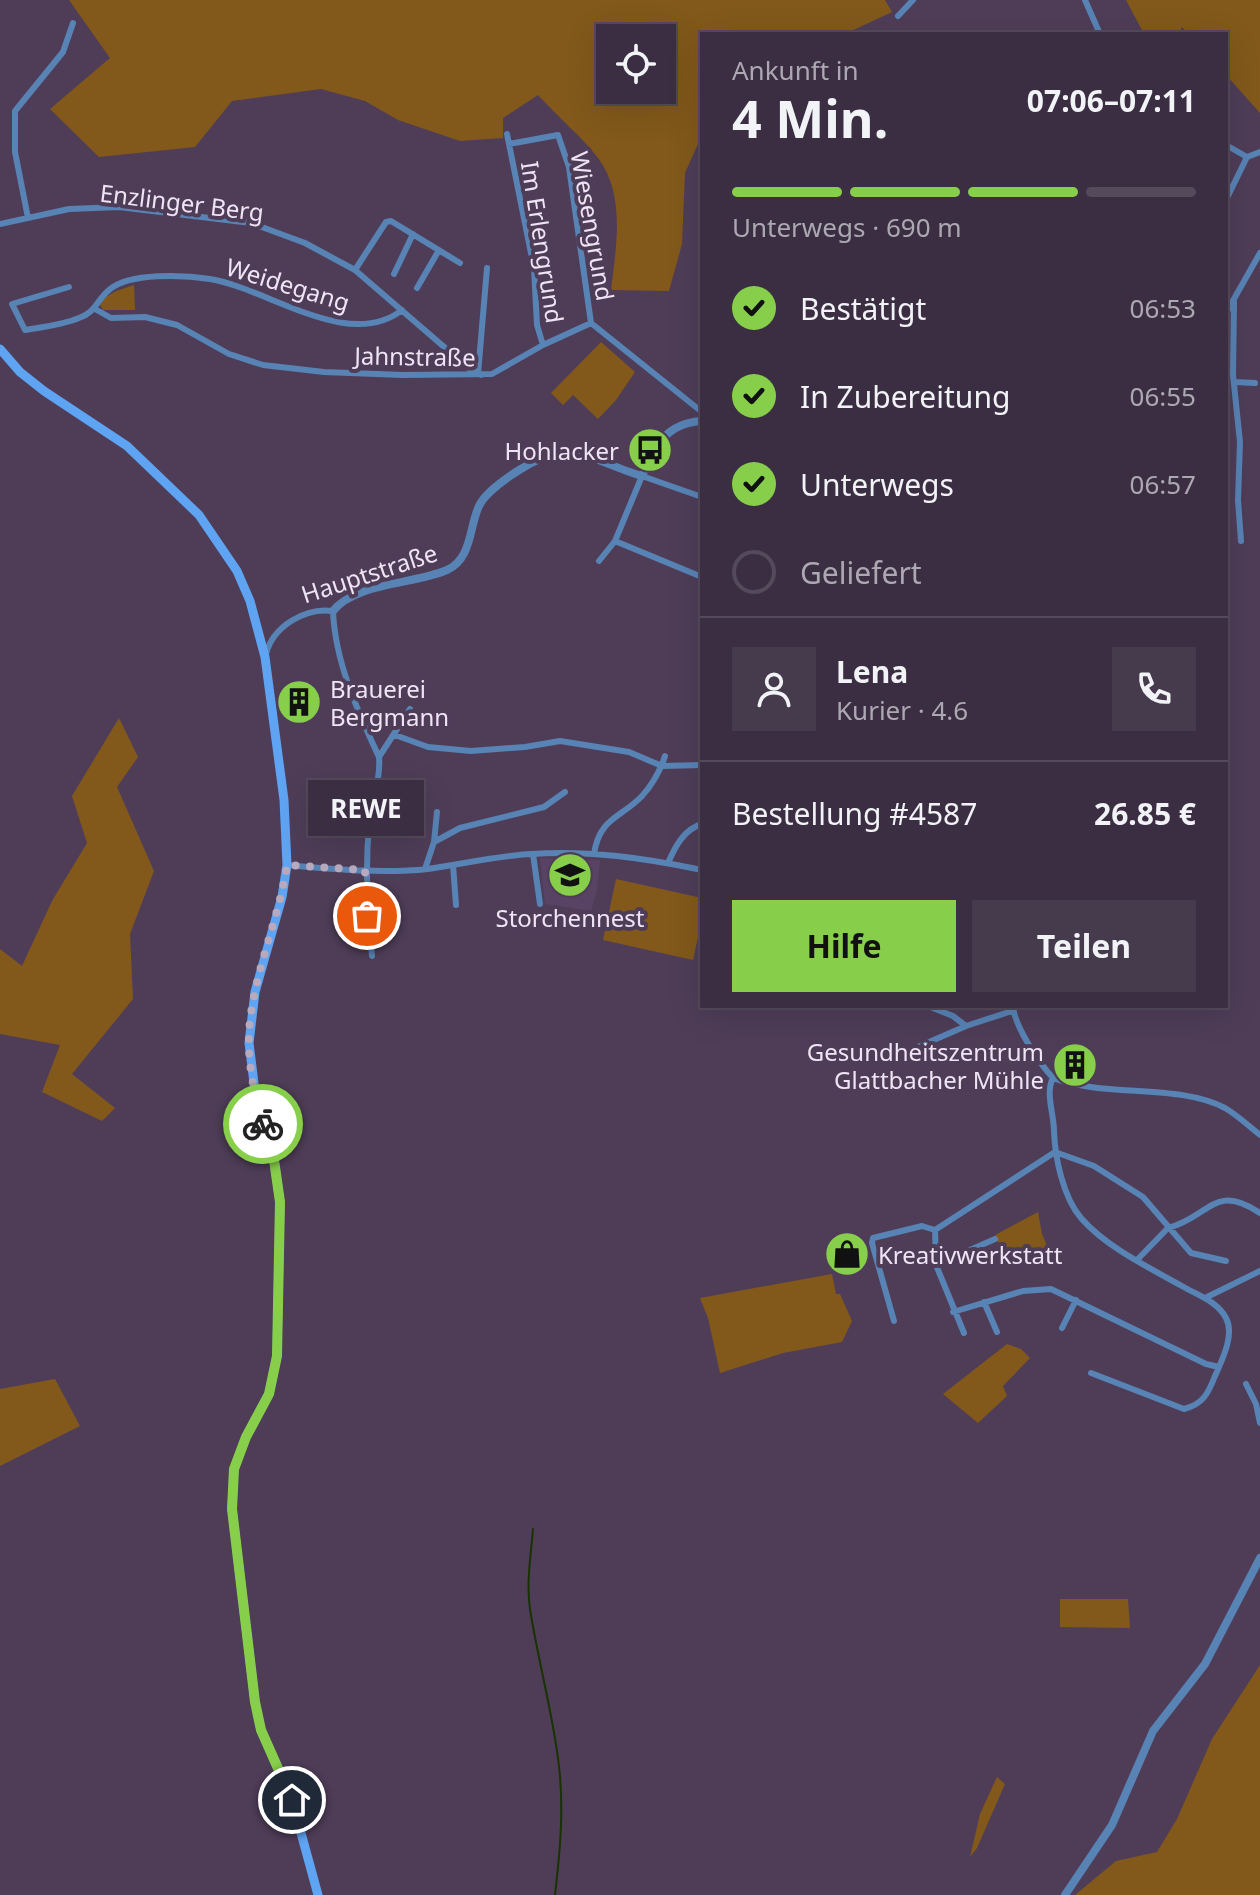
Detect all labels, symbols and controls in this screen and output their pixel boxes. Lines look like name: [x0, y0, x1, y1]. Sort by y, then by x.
map controls: [596, 24, 676, 104]
button: locate: [596, 24, 676, 104]
text: Ankunft in: [732, 52, 859, 88]
text: 07:06–07:11: [1027, 80, 1196, 121]
text: 4 Min.: [732, 82, 888, 153]
street label: Wiesengrund: [564, 149, 622, 303]
street label: Im Erlengrund: [514, 159, 572, 325]
street label: Enzlinger Berg: [98, 176, 266, 228]
text: Unterwegs · 690 m: [732, 209, 962, 245]
street label: Weidegang: [222, 250, 354, 318]
icon: check: [732, 286, 776, 330]
text: Bestätigt: [800, 288, 926, 329]
text: 06:53: [1130, 290, 1196, 326]
street label: Jahnstraße: [352, 338, 476, 374]
icon: check: [732, 374, 776, 418]
text: In Zubereitung: [800, 376, 1010, 417]
text: 06:55: [1130, 378, 1196, 414]
bus stop icon: Hohlacker: [626, 426, 674, 474]
place label: Hohlacker: [504, 434, 619, 467]
icon: check: [732, 462, 776, 506]
text: Unterwegs: [800, 464, 954, 505]
text: 06:57: [1130, 466, 1196, 502]
street label: Hauptstraße: [297, 535, 441, 611]
text: Geliefert: [800, 552, 922, 593]
button: person: [732, 647, 816, 731]
button: phone: [1112, 647, 1196, 731]
text: Lena: [836, 651, 908, 692]
place label: Brauerei Bergmann: [330, 672, 449, 733]
building icon: Brauerei Bergmann: [275, 678, 323, 726]
text: Kurier · 4.6: [836, 692, 968, 728]
callout: REWE: [309, 780, 425, 836]
text: REWE: [330, 790, 402, 826]
text: Bestellung #4587: [732, 793, 977, 834]
text: 26.85 €: [1094, 793, 1196, 834]
school or university icon: Storchennest: [546, 851, 594, 899]
pin: [333, 882, 401, 950]
icon: bag: [345, 894, 389, 938]
button: Hilfe: [732, 900, 956, 992]
button: Teilen: [972, 900, 1196, 992]
place label: Storchennest: [495, 901, 645, 934]
place label: Gesundheitszentrum Glattbacher Mühle: [807, 1035, 1044, 1096]
building icon: Gesundheitszentrum Glattbacher Mühle: [1051, 1041, 1099, 1089]
courier: [223, 1084, 303, 1164]
icon: bike: [241, 1102, 285, 1146]
shop icon: Kreativwerkstatt: [823, 1230, 871, 1278]
place label: Kreativwerkstatt: [878, 1238, 1063, 1271]
pin: [258, 1766, 326, 1834]
icon: home: [270, 1778, 314, 1822]

